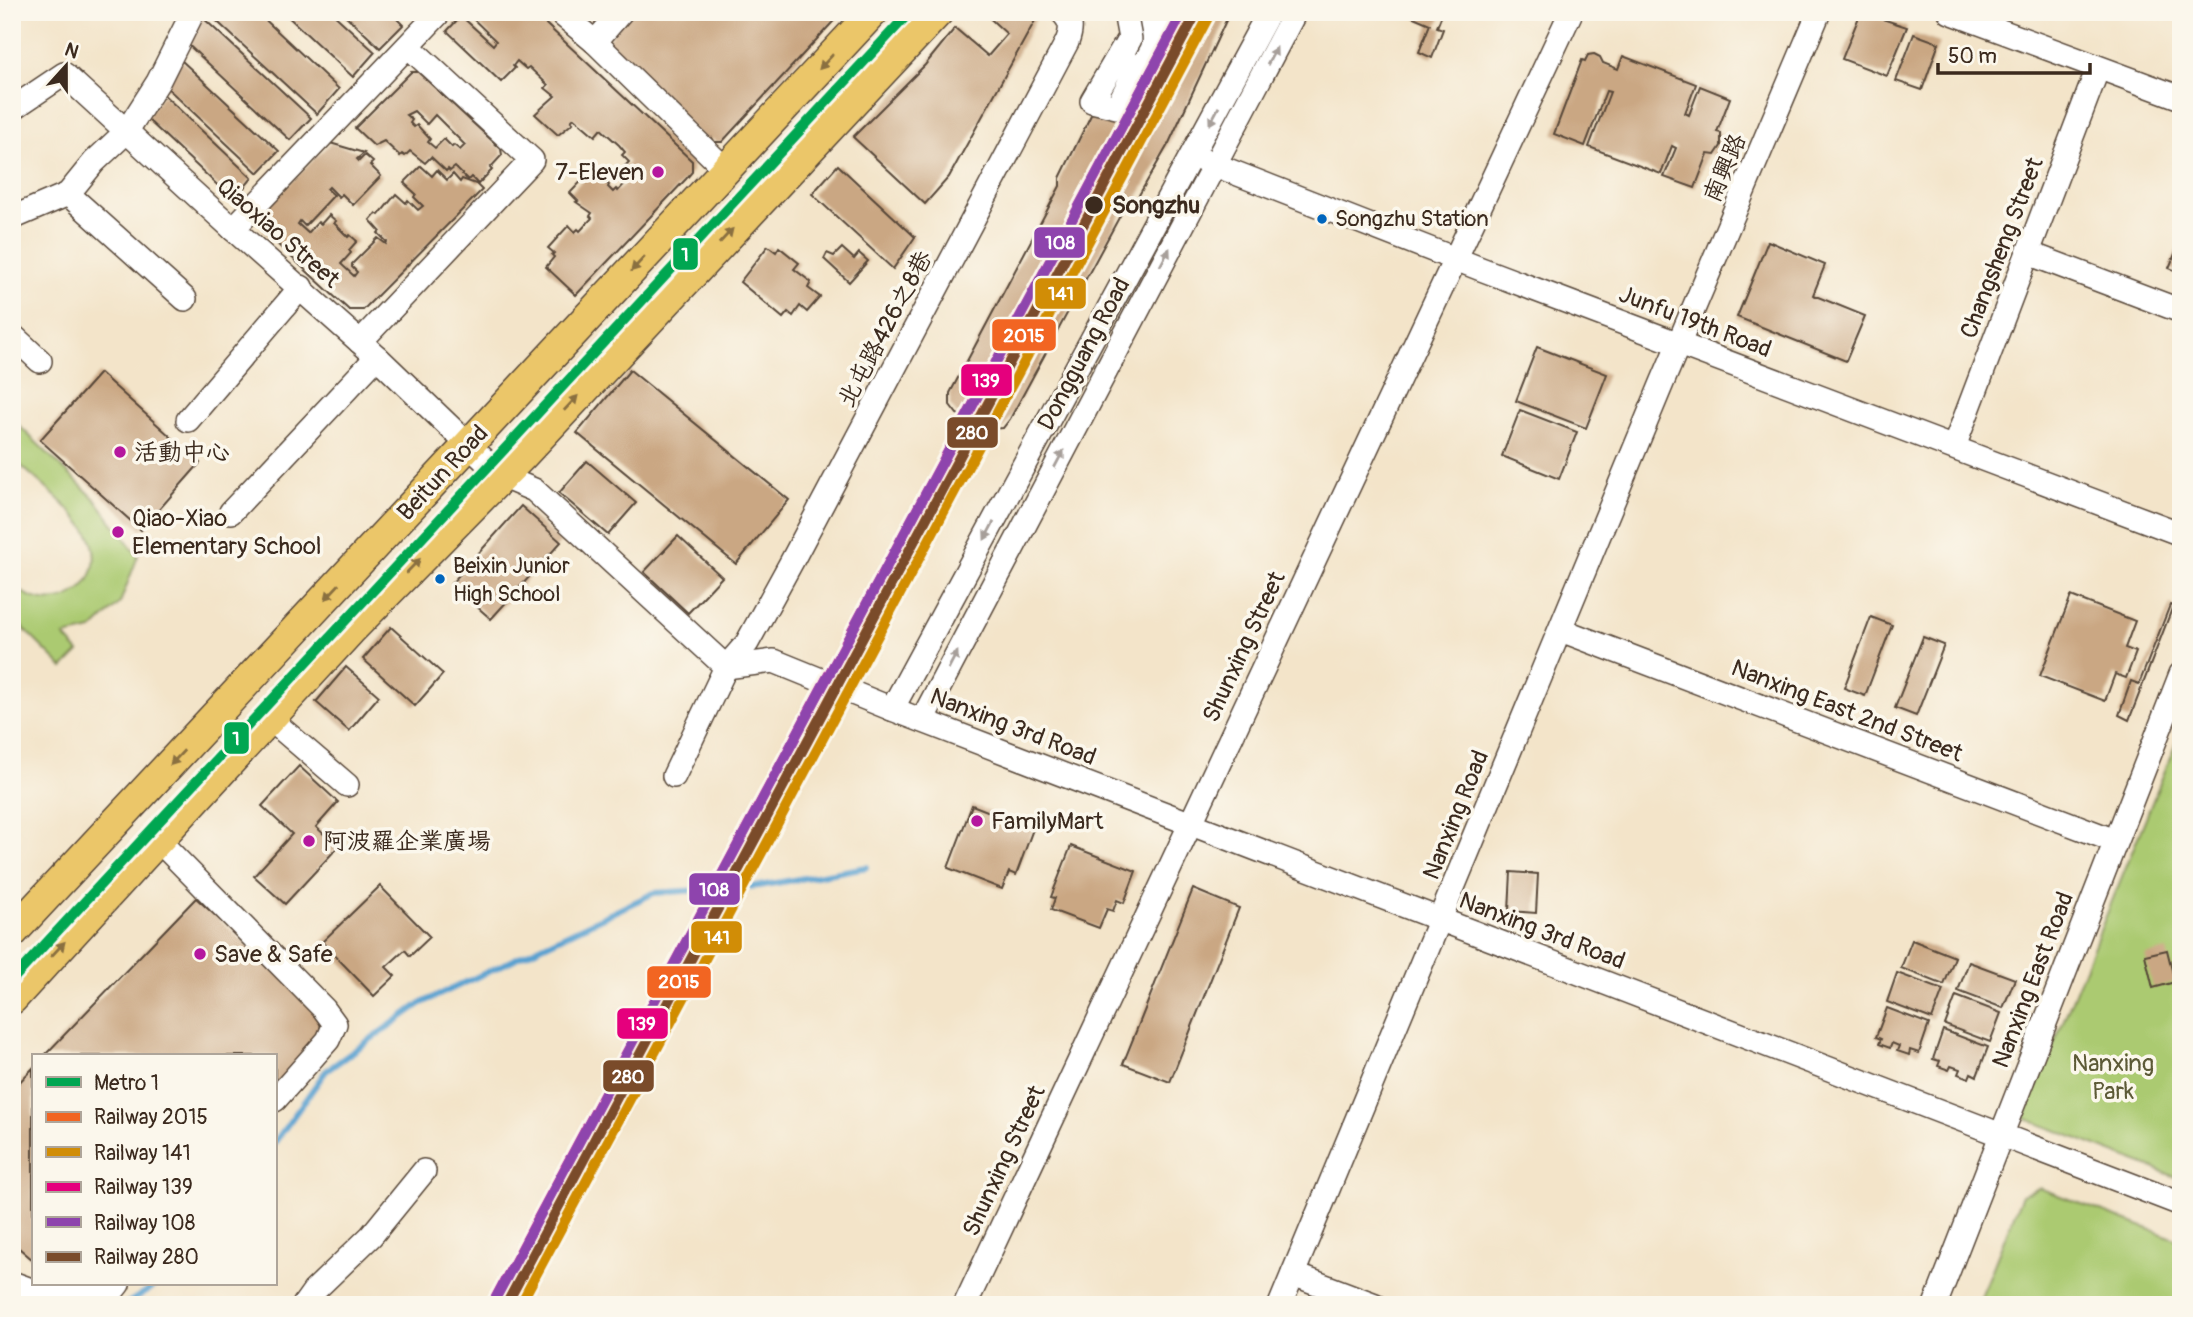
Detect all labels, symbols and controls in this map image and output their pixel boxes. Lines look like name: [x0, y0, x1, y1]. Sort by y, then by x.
north arrow: [32, 32, 102, 102]
scale bar: [1938, 32, 2090, 76]
text: N: [61, 38, 82, 65]
text: 50 m: [1948, 43, 1997, 70]
one-way arrow: [1266, 47, 1278, 66]
one-way arrow: [819, 53, 835, 70]
one-way arrow: [1208, 106, 1220, 125]
street label: 南興路: [1698, 129, 1752, 207]
street label: Changsheng Street: [1954, 153, 2050, 343]
place label: 7-Eleven: [555, 158, 644, 187]
marker: 7-Eleven: [650, 164, 666, 180]
street label: Qiaoxiao Street: [211, 172, 346, 294]
place label: Songzhu: [1112, 191, 1200, 220]
marker: Songzhu: [1083, 194, 1105, 216]
place label: Songzhu Station: [1335, 205, 1489, 233]
marker: Songzhu Station: [1315, 212, 1329, 226]
line badge: 108: [1033, 226, 1086, 259]
one-way arrow: [718, 227, 734, 245]
text: 108: [1045, 231, 1075, 255]
line badge: 1: [672, 237, 699, 271]
text: 1: [681, 243, 689, 267]
street label: 北屯路426之8巷: [831, 246, 939, 412]
one-way arrow: [1159, 247, 1171, 267]
one-way arrow: [630, 255, 646, 272]
street label: Dongguang Road: [1032, 273, 1136, 435]
line badge: 141: [1034, 277, 1087, 310]
street label: Junfu 19th Road: [1615, 280, 1775, 364]
text: 141: [1048, 282, 1074, 306]
line badge: 2015: [991, 318, 1057, 352]
text: 2015: [1003, 324, 1045, 348]
line badge: 139: [960, 363, 1013, 397]
text: 139: [972, 369, 1000, 393]
one-way arrow: [563, 394, 579, 412]
line badge: 280: [946, 416, 999, 449]
street label: Beitun Road: [391, 419, 495, 527]
text: 280: [955, 421, 989, 445]
place label: 活動中心: [134, 438, 230, 467]
marker: 活動中心: [112, 444, 128, 460]
one-way arrow: [1053, 449, 1065, 468]
place label: Qiao-Xiao Elementary School: [132, 504, 322, 561]
one-way arrow: [983, 521, 995, 541]
marker: Qiao-Xiao Elementary School: [110, 524, 126, 540]
place label: Beixin Junior High School: [453, 552, 570, 608]
one-way arrow: [404, 558, 421, 575]
street label: Shunxing Street: [1196, 567, 1292, 727]
marker: Beixin Junior High School: [433, 572, 447, 586]
one-way arrow: [324, 583, 340, 601]
one-way arrow: [948, 650, 959, 670]
street label: Nanxing East 2nd Street: [1727, 653, 1967, 769]
street label: Nanxing 3rd Road: [926, 682, 1100, 772]
line badge: 1: [223, 721, 250, 755]
text: 1: [232, 727, 240, 751]
street label: Nanxing Road: [1417, 746, 1495, 884]
one-way arrow: [169, 749, 185, 766]
place label: FamilyMart: [991, 807, 1104, 836]
marker: FamilyMart: [969, 813, 985, 829]
place label: 阿波羅企業廣場: [323, 827, 491, 856]
marker: 阿波羅企業廣場: [301, 833, 317, 849]
line badge: 108: [688, 872, 741, 906]
text: 108: [699, 878, 729, 902]
street label: Nanxing 3rd Road: [1455, 886, 1629, 976]
street label: Nanxing East Road: [1986, 888, 2080, 1072]
line badge: 141: [690, 920, 743, 954]
text: 141: [704, 926, 730, 950]
place label: Save & Safe: [214, 940, 333, 969]
one-way arrow: [50, 941, 66, 958]
marker: Save & Safe: [192, 946, 208, 962]
line badge: 2015: [646, 965, 712, 999]
text: 2015: [658, 970, 700, 994]
line badge: 139: [616, 1007, 669, 1040]
text: 139: [628, 1012, 656, 1036]
park label: Nanxing Park: [2072, 1049, 2154, 1106]
legend: [32, 1054, 276, 1286]
line badge: 280: [602, 1059, 655, 1093]
text: 280: [611, 1065, 645, 1089]
text: Metro 1: [94, 1070, 159, 1097]
street label: Shunxing Street: [956, 1081, 1052, 1241]
text: Railway 2015: [94, 1104, 208, 1131]
text: Railway 141: [94, 1140, 191, 1167]
text: Railway 139: [94, 1174, 193, 1201]
text: Railway 108: [94, 1210, 195, 1237]
text: Railway 280: [94, 1244, 199, 1271]

